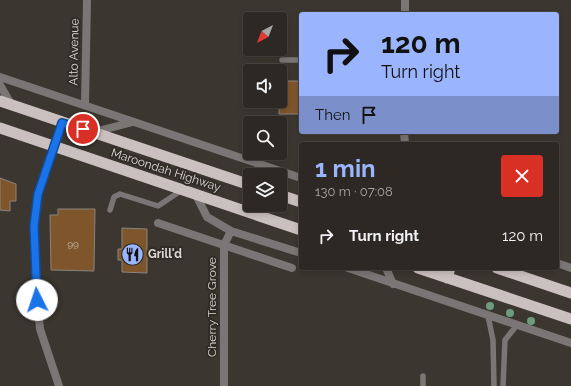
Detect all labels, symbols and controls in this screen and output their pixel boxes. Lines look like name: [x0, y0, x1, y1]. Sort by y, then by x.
north arrow: [243, 12, 287, 56]
map controls: [243, 12, 287, 212]
street label: Alto Avenue: [66, 18, 82, 86]
text: 120 m: [381, 27, 461, 60]
icon: right: [315, 28, 367, 80]
text: Turn right: [381, 61, 460, 82]
button: sound: [243, 64, 287, 108]
icon: arrive: [358, 104, 380, 126]
text: Then: [315, 106, 350, 124]
pin: [66, 112, 100, 146]
button: search: [243, 116, 287, 160]
icon: arrive: [72, 118, 94, 140]
street label: Maroondah Highway: [109, 146, 223, 195]
text: 1 min: [315, 154, 376, 183]
button: close: [501, 155, 543, 197]
button: layers: [243, 168, 287, 212]
text: 130 m · 07:08: [315, 184, 393, 199]
icon: right: [315, 225, 337, 247]
text: Turn right: [349, 227, 419, 245]
text: 120 m: [502, 227, 543, 245]
house number: 99: [67, 238, 79, 249]
restaurant icon: Grill'd: [119, 241, 145, 267]
place label: Grill'd: [148, 247, 182, 261]
street label: Cherry Tree Grove: [205, 257, 219, 357]
position arrow: [16, 279, 58, 321]

